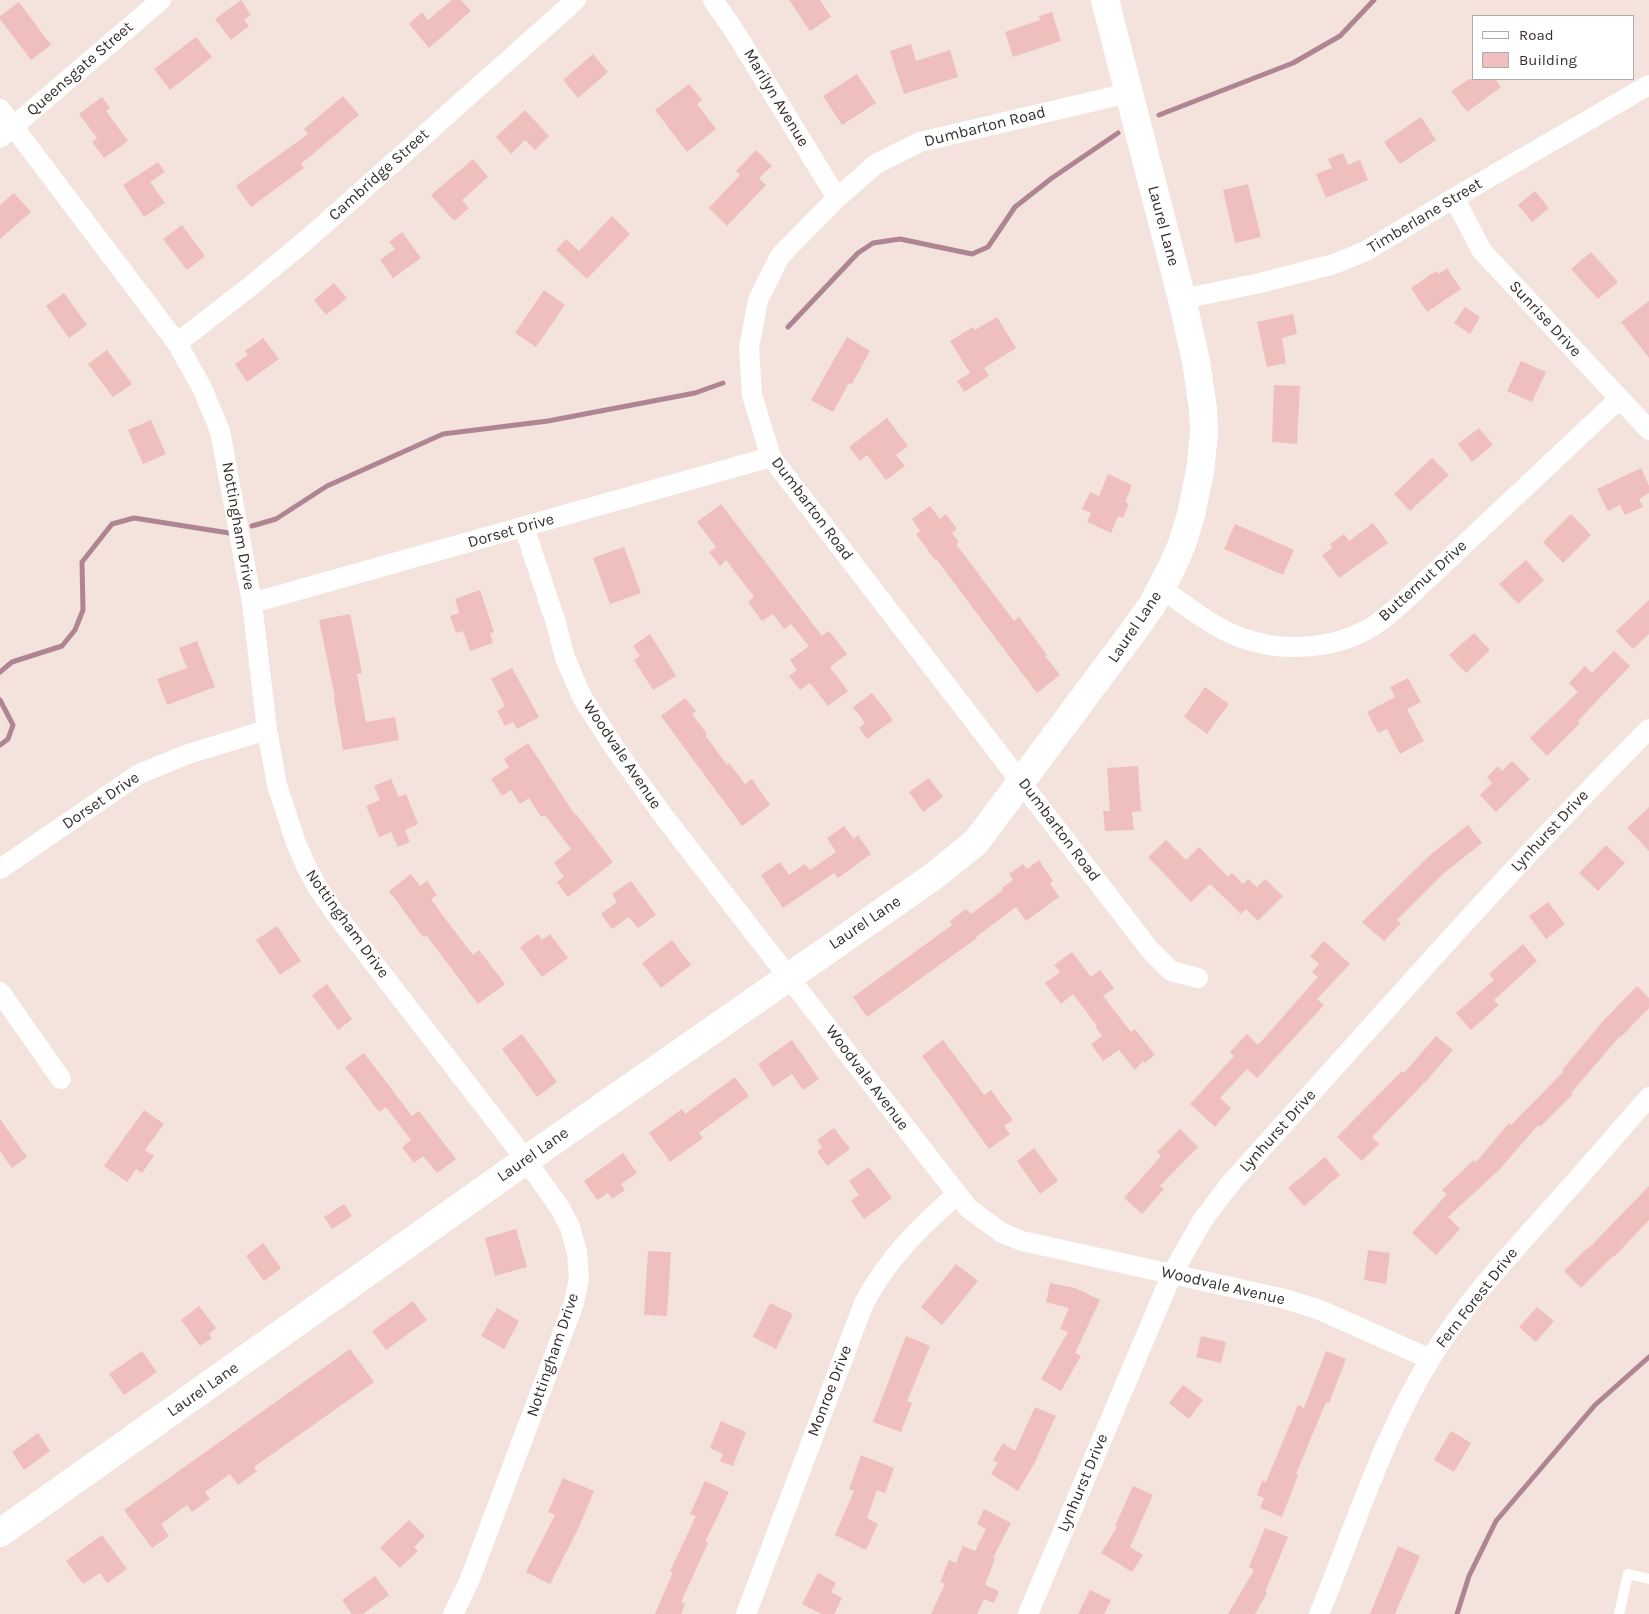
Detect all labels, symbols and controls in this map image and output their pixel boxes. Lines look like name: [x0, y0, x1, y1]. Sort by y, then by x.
legend: [1472, 15, 1634, 80]
street label: Queensgate Street: [23, 18, 137, 120]
text: Road: [1519, 26, 1554, 44]
street label: Marilyn Avenue: [739, 46, 813, 150]
text: Building: [1519, 51, 1577, 69]
street label: Dumbarton Road: [922, 103, 1048, 151]
street label: Cambridge Street: [325, 125, 433, 225]
street label: Timberlane Street: [1364, 174, 1486, 258]
street label: Laurel Lane: [1143, 184, 1183, 268]
street label: Sunrise Drive: [1505, 277, 1585, 361]
street label: Dumbarton Road: [767, 454, 857, 564]
street label: Nottingham Drive: [217, 460, 259, 592]
street label: Dorset Drive: [466, 510, 556, 552]
street label: Butternut Drive: [1375, 536, 1471, 626]
street label: Laurel Lane: [1104, 587, 1166, 667]
street label: Woodvale Avenue: [579, 697, 665, 813]
street label: Dorset Drive: [59, 768, 143, 834]
street label: Dumbarton Road: [1014, 775, 1104, 885]
street label: Lynhurst Drive: [1507, 786, 1593, 876]
street label: Nottingham Drive: [301, 866, 393, 982]
street label: Laurel Lane: [825, 892, 905, 954]
street label: Woodvale Avenue: [821, 1022, 913, 1134]
street label: Lynhurst Drive: [1236, 1086, 1320, 1176]
street label: Laurel Lane: [494, 1124, 572, 1186]
street label: Fern Forest Drive: [1432, 1244, 1522, 1352]
street label: Woodvale Avenue: [1159, 1262, 1287, 1310]
street label: Nottingham Drive: [523, 1291, 583, 1419]
street label: Monroe Drive: [804, 1343, 856, 1439]
street label: Laurel Lane: [164, 1359, 242, 1421]
street label: Lynhurst Drive: [1054, 1431, 1112, 1535]

